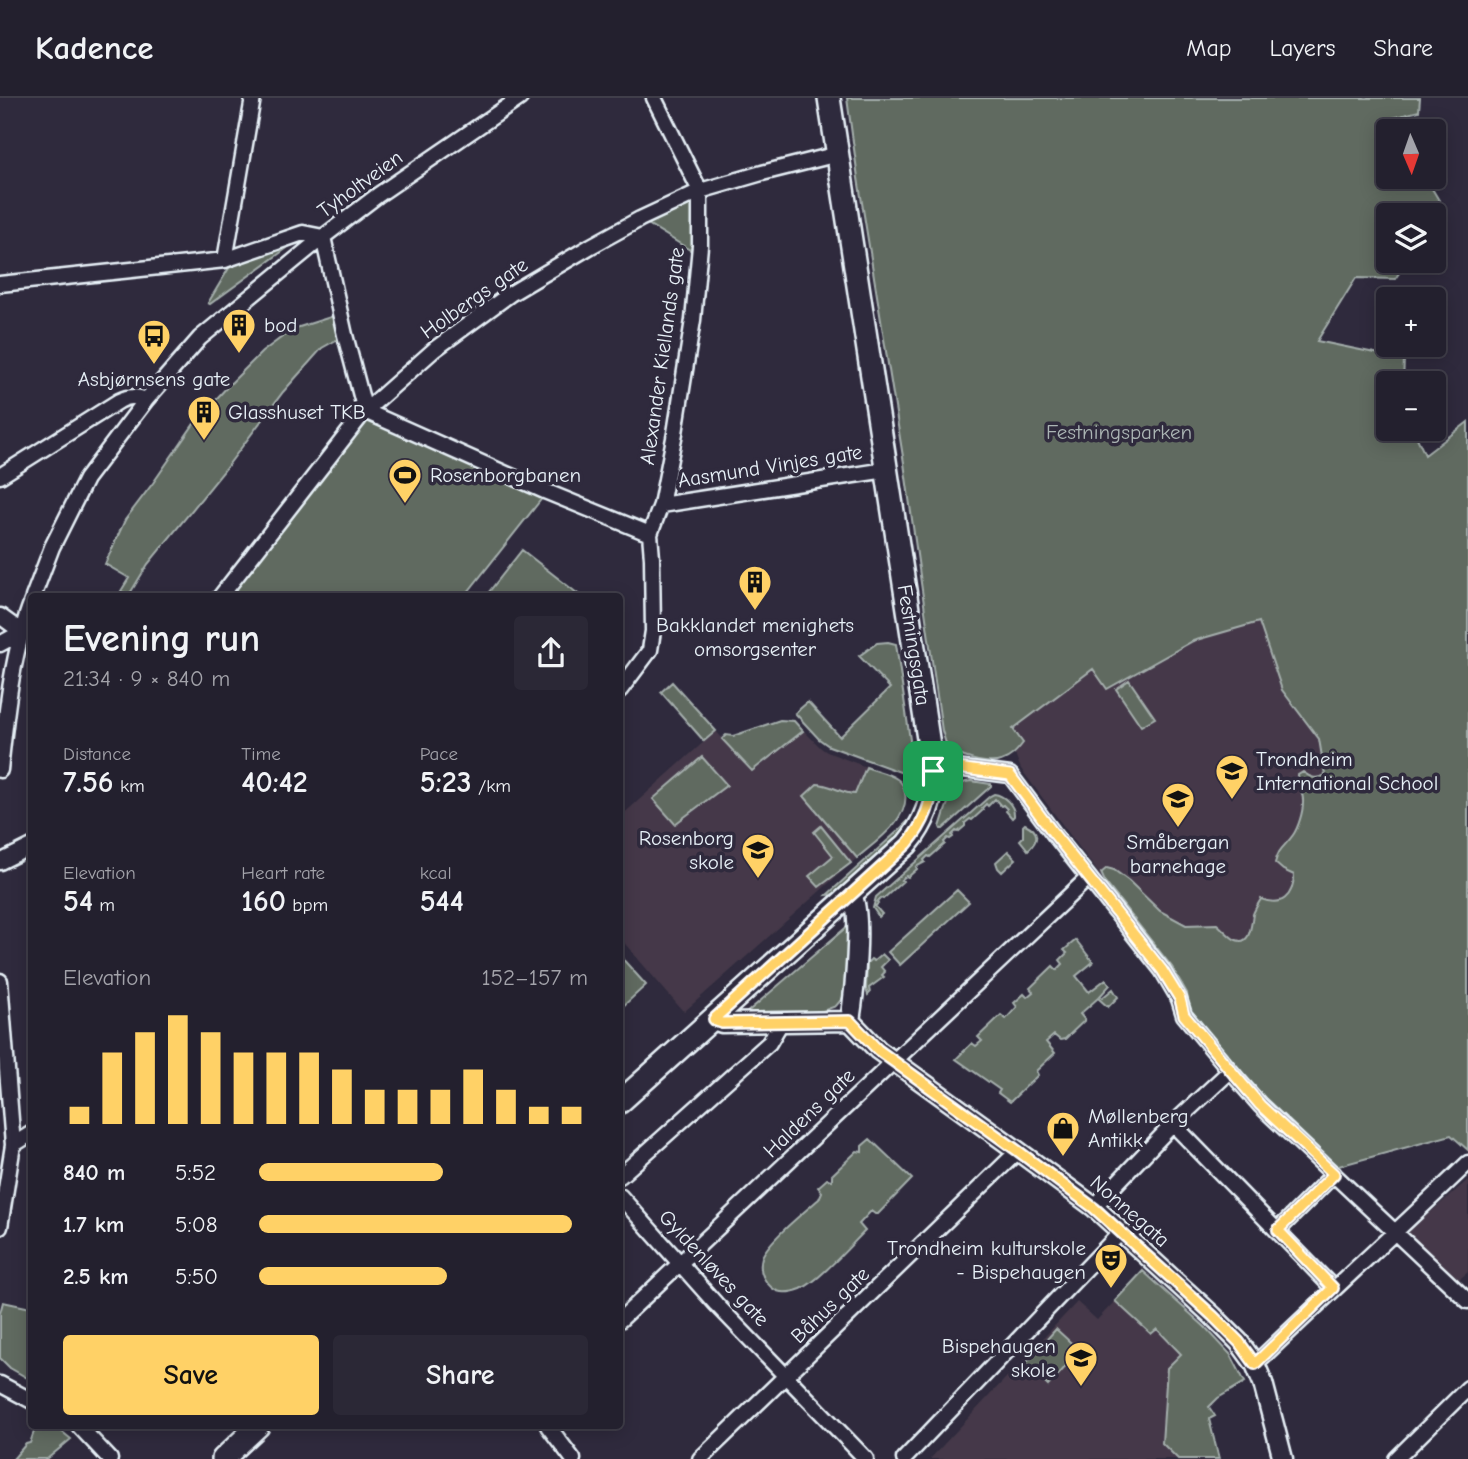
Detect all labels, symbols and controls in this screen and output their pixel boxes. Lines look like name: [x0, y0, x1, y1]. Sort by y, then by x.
text: Kadence: [35, 29, 153, 67]
text: Map: [1186, 34, 1232, 62]
text: Layers: [1270, 34, 1335, 62]
text: Share: [1373, 34, 1433, 62]
north arrow: [1376, 119, 1446, 189]
map controls: [1376, 119, 1446, 441]
street label: Tyholtveien: [313, 145, 407, 223]
button: layers: [1376, 203, 1446, 273]
street label: Alexander Kiellands gate: [635, 246, 689, 466]
street label: Holbergs gate: [416, 252, 532, 344]
button: +: [1376, 287, 1446, 357]
building icon: bod: [220, 306, 258, 355]
place label: bod: [264, 313, 297, 337]
bus stop icon: Asbjørnsens gate: [135, 317, 173, 366]
place label: Asbjørnsens gate: [78, 367, 230, 391]
button: −: [1376, 371, 1446, 441]
building icon: Glasshuset TKB: [185, 393, 223, 442]
place label: Glasshuset TKB: [228, 400, 366, 424]
park label: Festningsparken: [1046, 420, 1192, 444]
street label: Aasmund Vinjes gate: [676, 440, 864, 492]
sports icon: Rosenborgbanen: [386, 456, 424, 505]
place label: Rosenborgbanen: [430, 463, 581, 487]
building icon: Bakklandet menighets omsorgsenter: [736, 563, 774, 612]
street label: Festningsgata: [893, 583, 935, 707]
place label: Bakklandet menighets omsorgsenter: [656, 613, 854, 661]
button: share: [514, 616, 588, 690]
text: Evening run: [63, 617, 260, 661]
text: 21:34 · 9 × 840 m: [63, 665, 230, 692]
pin: [903, 741, 963, 801]
text: Distance: [63, 743, 131, 765]
text: Time: [241, 743, 281, 765]
text: Pace: [420, 743, 458, 765]
place label: Trondheim International School: [1256, 747, 1438, 795]
icon: arrive: [914, 752, 952, 790]
school or university icon: Trondheim International School: [1213, 752, 1251, 801]
text: 7.56: [63, 765, 114, 800]
text: 40:42: [241, 765, 308, 800]
text: 5:23: [420, 765, 472, 800]
text: km: [114, 775, 145, 797]
text: /km: [472, 775, 511, 797]
school or university icon: Småbergan barnehage: [1159, 780, 1197, 829]
place label: Rosenborg skole: [639, 826, 734, 874]
place label: Småbergan barnehage: [1127, 830, 1229, 878]
school or university icon: Rosenborg skole: [739, 831, 777, 880]
text: Elevation: [63, 862, 136, 884]
text: Heart rate: [241, 862, 325, 884]
text: kcal: [420, 862, 452, 884]
text: 54: [63, 884, 93, 919]
text: 160: [241, 884, 286, 919]
text: 544: [420, 884, 464, 919]
text: m: [93, 894, 115, 916]
text: bpm: [286, 894, 328, 916]
text: Elevation: [63, 964, 151, 991]
text: 152–157 m: [481, 964, 588, 991]
street label: Haldens gate: [758, 1064, 860, 1162]
place label: Møllenberg Antikk: [1088, 1104, 1189, 1152]
shop icon: Møllenberg Antikk: [1044, 1109, 1082, 1158]
text: 840 m: [63, 1159, 125, 1186]
text: 5:52: [175, 1159, 216, 1186]
street label: Nonnegata: [1086, 1170, 1174, 1252]
street label: Gyldenløves gate: [654, 1205, 774, 1331]
text: 1.7 km: [63, 1211, 124, 1238]
text: 5:08: [175, 1211, 217, 1238]
place label: Trondheim kulturskole - Bispehaugen: [887, 1236, 1086, 1284]
theatre icon: Trondheim kulturskole - Bispehaugen: [1092, 1241, 1130, 1290]
street label: Båhus gate: [786, 1262, 874, 1348]
text: 2.5 km: [63, 1263, 129, 1290]
text: 5:50: [175, 1263, 218, 1290]
place label: Bispehaugen skole: [942, 1334, 1056, 1382]
button: Save: [63, 1335, 319, 1415]
button: Share: [333, 1335, 588, 1415]
school or university icon: Bispehaugen skole: [1062, 1339, 1100, 1388]

